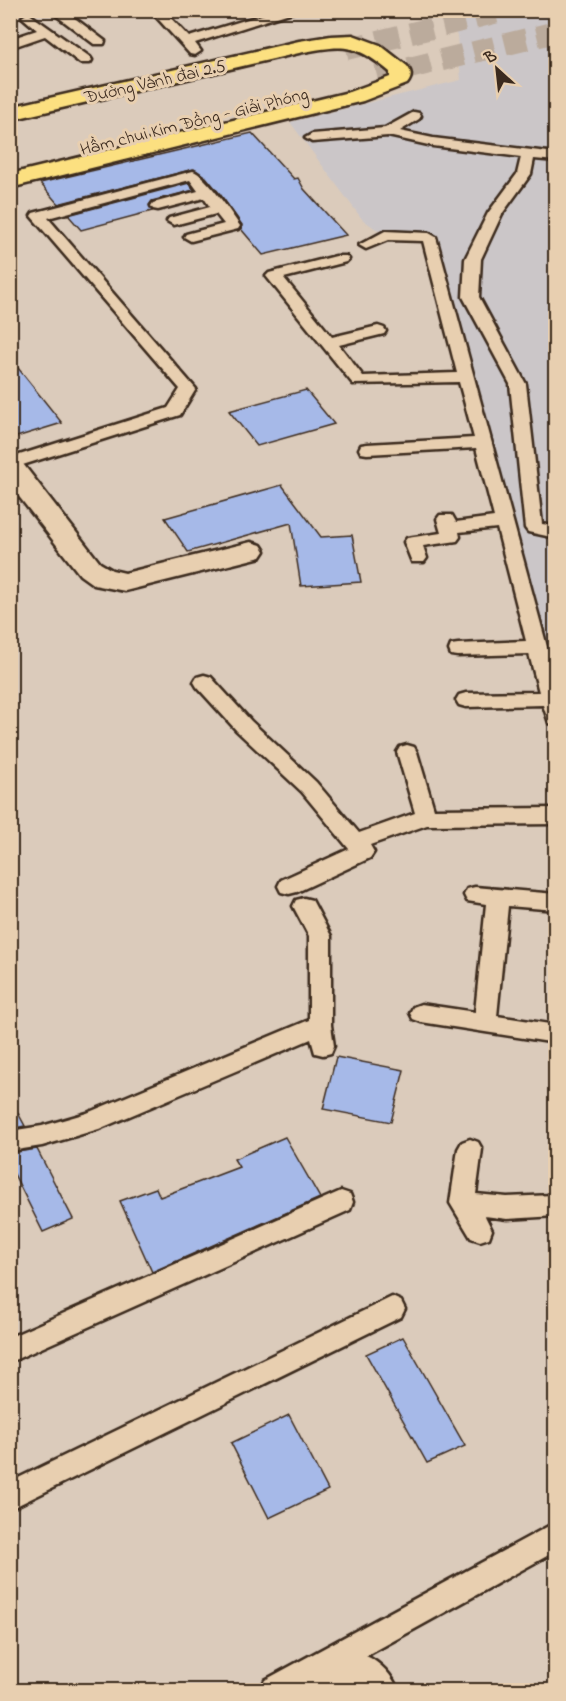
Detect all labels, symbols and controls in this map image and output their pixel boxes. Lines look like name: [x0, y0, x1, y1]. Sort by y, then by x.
north arrow: [467, 39, 527, 99]
text: B: [480, 44, 502, 71]
street label: Đường Vành đai 2.5: [81, 54, 229, 113]
street label: Hầm chui Kim Đồng - Giải Phóng: [78, 82, 312, 165]

